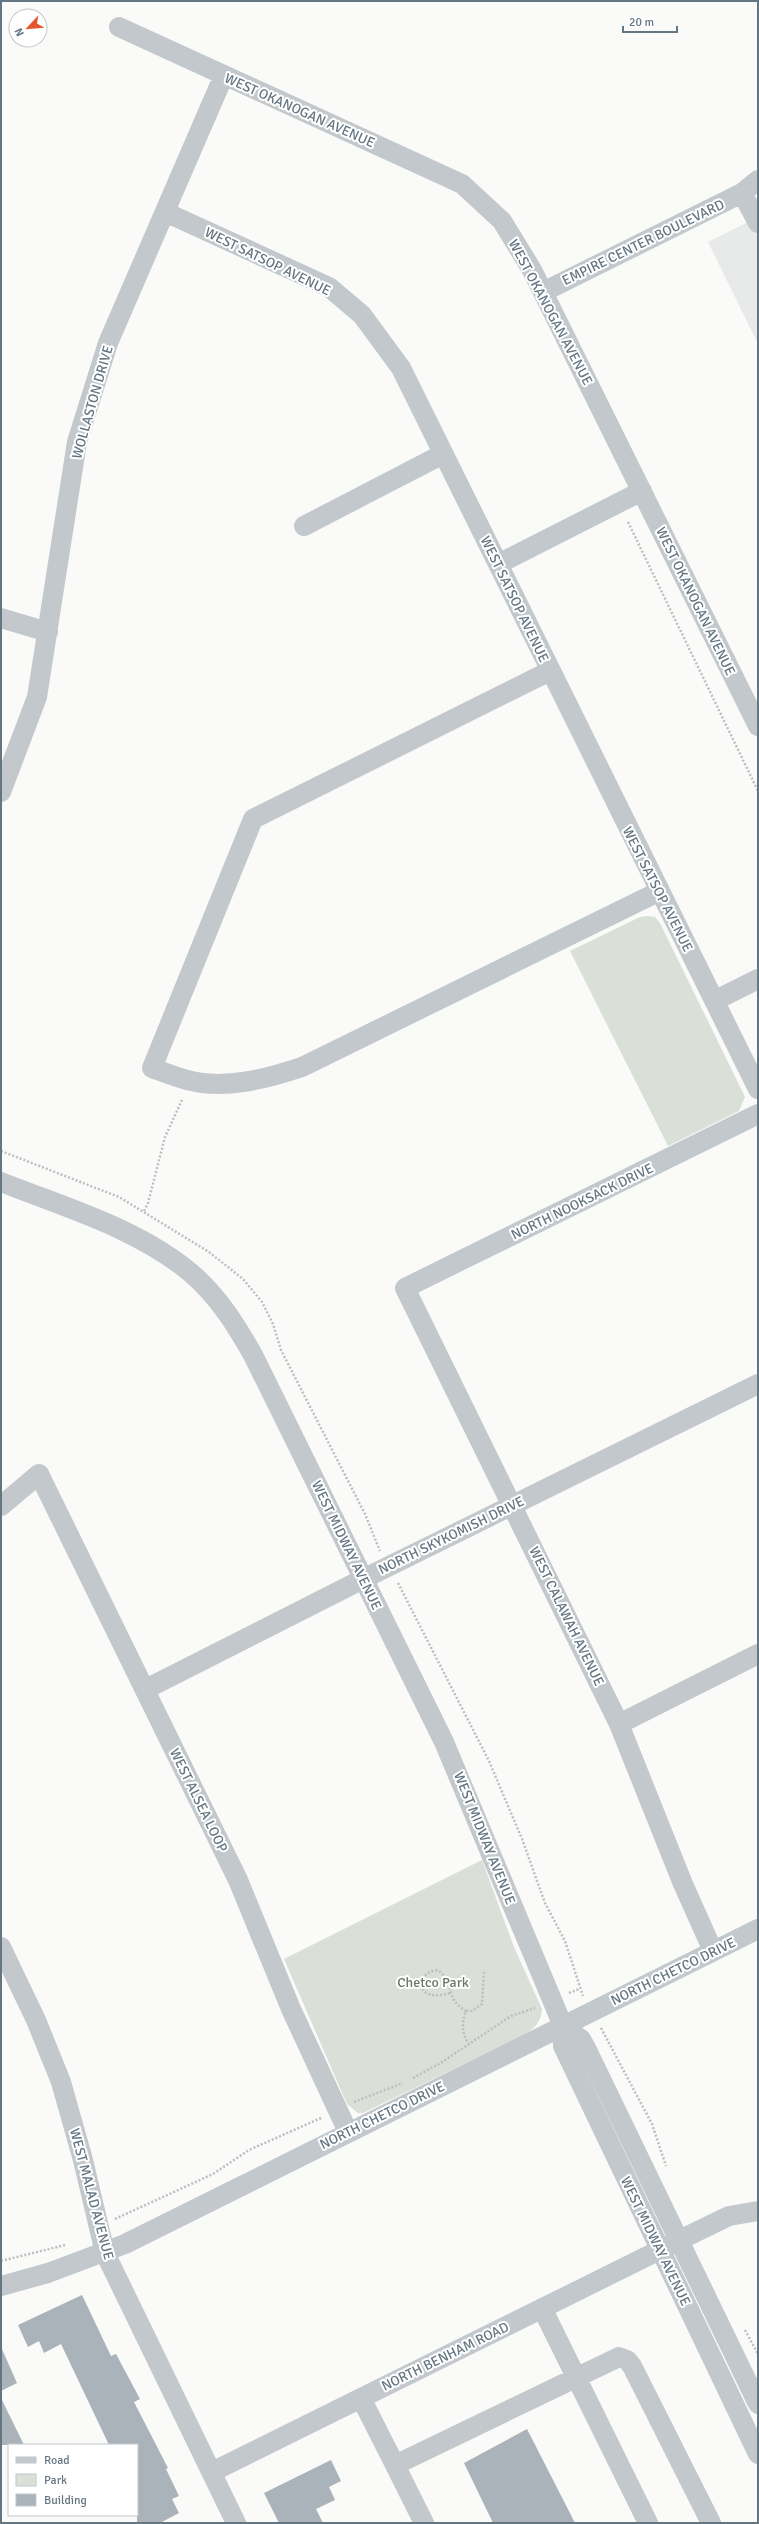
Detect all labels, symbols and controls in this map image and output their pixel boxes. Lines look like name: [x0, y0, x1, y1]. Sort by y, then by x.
north arrow: [8, 8, 48, 48]
scale bar: [623, 8, 677, 34]
text: 20 m: [629, 15, 654, 30]
text: N: [12, 26, 27, 38]
street label: WEST OKANOGAN AVENUE: [222, 70, 378, 151]
street label: EMPIRE CENTER BOULEVARD: [559, 196, 727, 289]
street label: WEST SATSOP AVENUE: [202, 224, 334, 299]
street label: WEST OKANOGAN AVENUE: [505, 236, 596, 388]
street label: WOLLASTON DRIVE: [68, 343, 117, 461]
street label: WEST OKANOGAN AVENUE: [652, 524, 739, 678]
street label: WEST SATSOP AVENUE: [477, 533, 553, 665]
street label: WEST SATSOP AVENUE: [619, 824, 697, 955]
street label: NORTH NOOKSACK DRIVE: [508, 1160, 656, 1243]
street label: WEST MIDWAY AVENUE: [308, 1478, 385, 1613]
street label: NORTH SKYKOMISH DRIVE: [375, 1493, 527, 1578]
street label: WEST CALAWAH AVENUE: [525, 1544, 608, 1689]
street label: WEST ALSEA LOOP: [166, 1745, 231, 1855]
street label: WEST MIDWAY AVENUE: [450, 1769, 519, 1907]
street label: NORTH CHETCO DRIVE: [608, 1934, 739, 2009]
park label: Chetco Park: [397, 1974, 469, 1991]
street label: NORTH CHETCO DRIVE: [317, 2078, 448, 2153]
street label: WEST MALAD AVENUE: [66, 2126, 117, 2262]
street label: WEST MIDWAY AVENUE: [617, 2174, 694, 2309]
street label: NORTH BENHAM ROAD: [379, 2318, 512, 2395]
legend: [8, 2444, 138, 2516]
text: Road: [44, 2453, 70, 2468]
text: Park: [44, 2473, 67, 2488]
text: Building: [44, 2493, 87, 2508]

